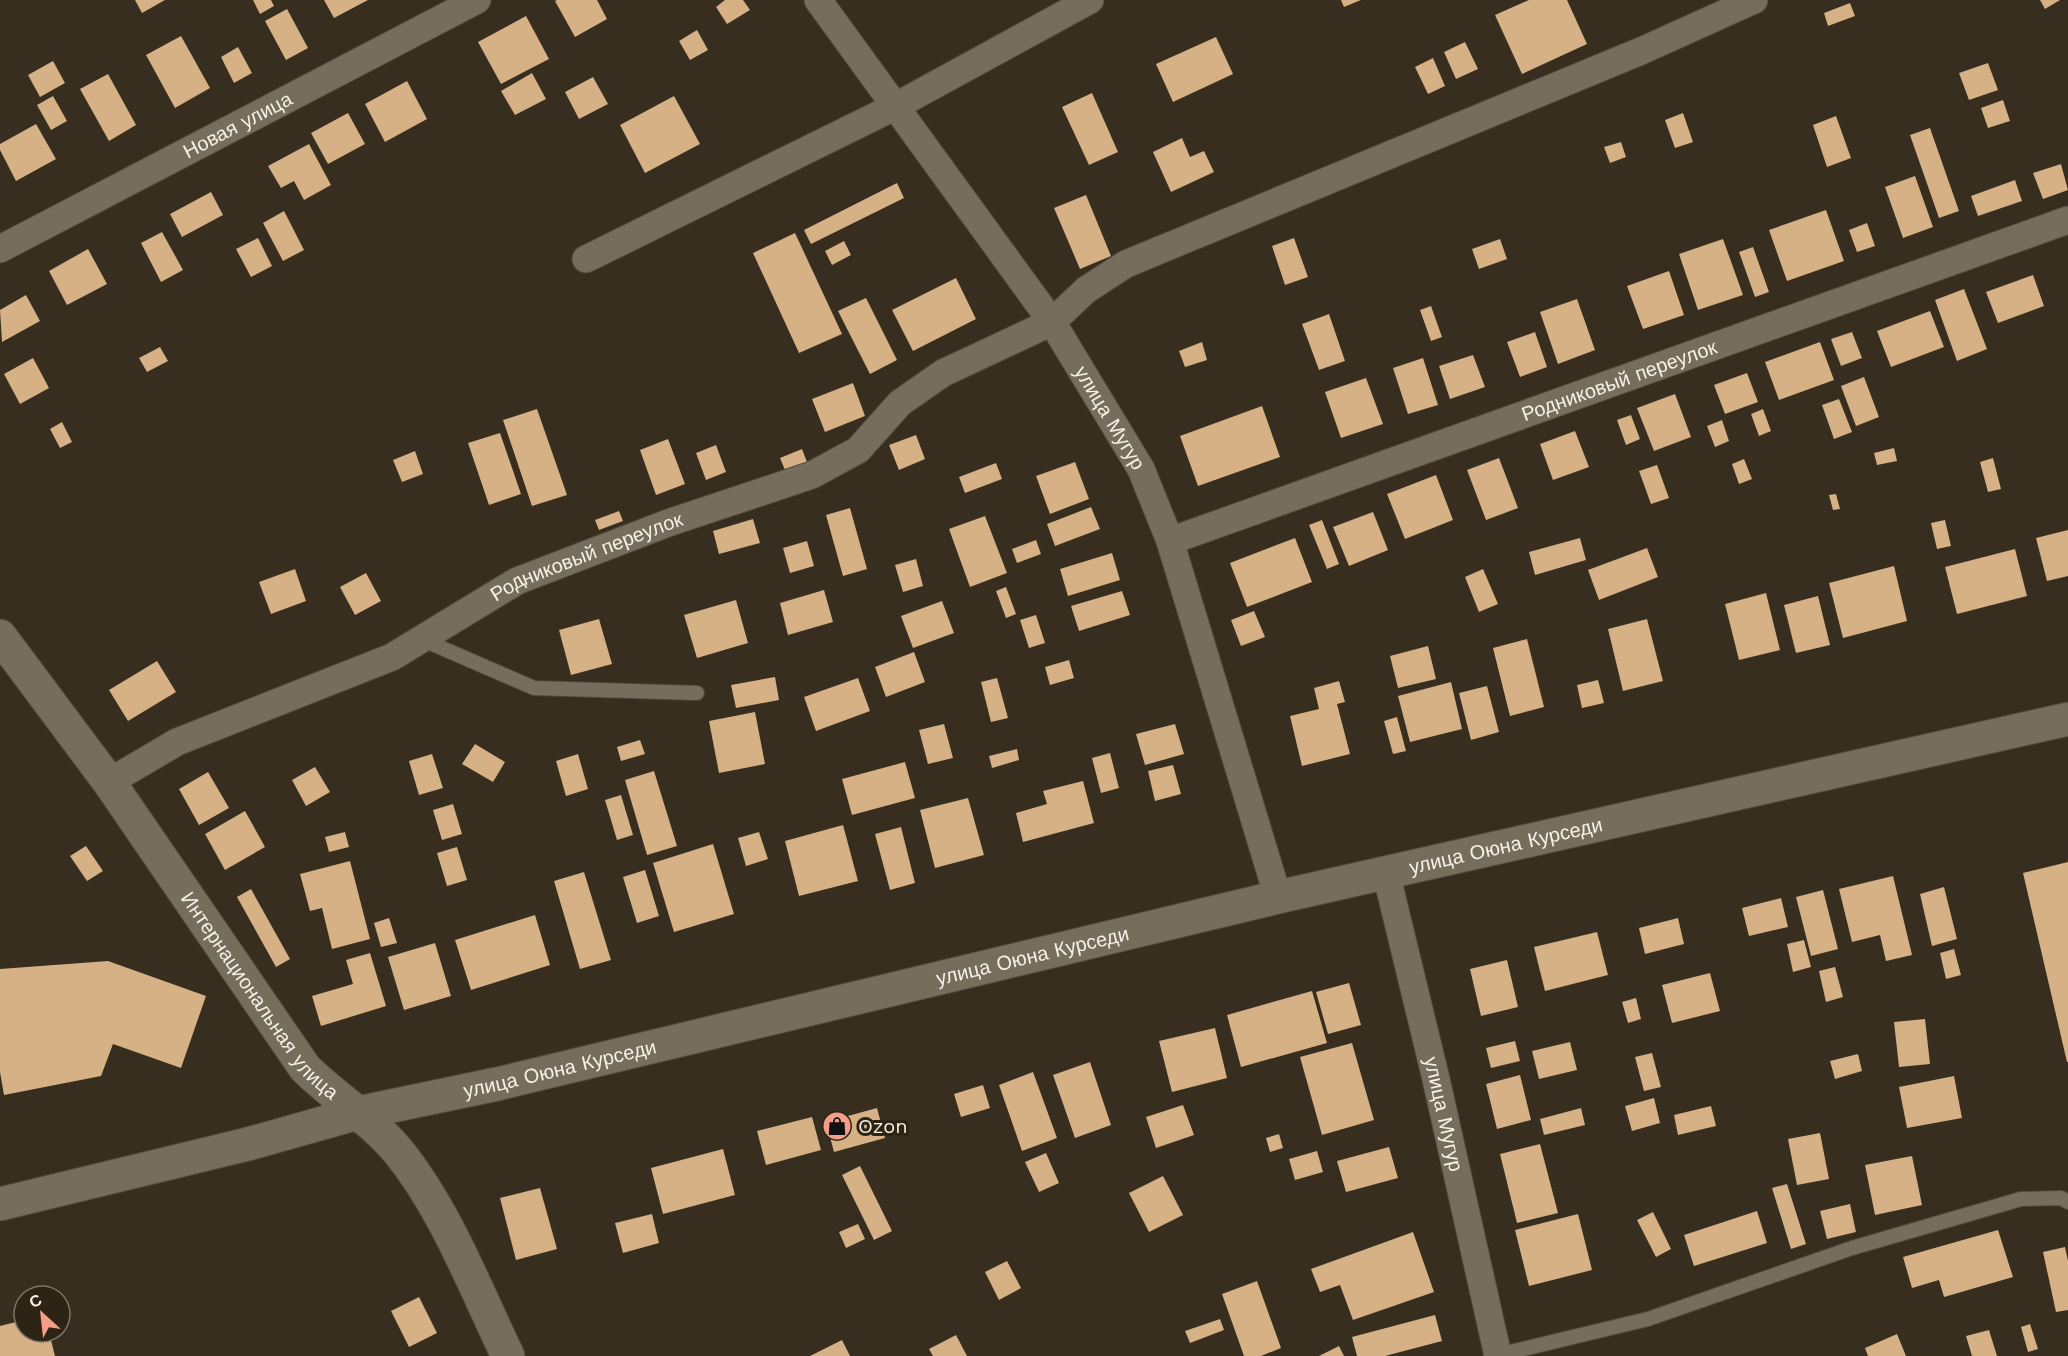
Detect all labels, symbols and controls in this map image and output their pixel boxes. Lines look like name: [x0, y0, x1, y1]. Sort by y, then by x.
street label: Новая улица: [179, 86, 297, 163]
street label: Родниковый переулок: [1518, 334, 1720, 426]
street label: улица Мугур: [1069, 362, 1151, 474]
street label: Родниковый переулок: [486, 507, 686, 606]
street label: улица Оюна Курседи: [1407, 812, 1605, 879]
street label: Интернациональная улица: [176, 887, 344, 1105]
street label: улица Оюна Курседи: [934, 921, 1131, 990]
street label: улица Оюна Курседи: [461, 1034, 659, 1103]
street label: улица Мугур: [1419, 1054, 1468, 1174]
shop icon: Ozon: [821, 1110, 853, 1142]
place label: Ozon: [858, 1114, 908, 1138]
north arrow: [12, 1284, 72, 1344]
text: С: [26, 1290, 45, 1312]

